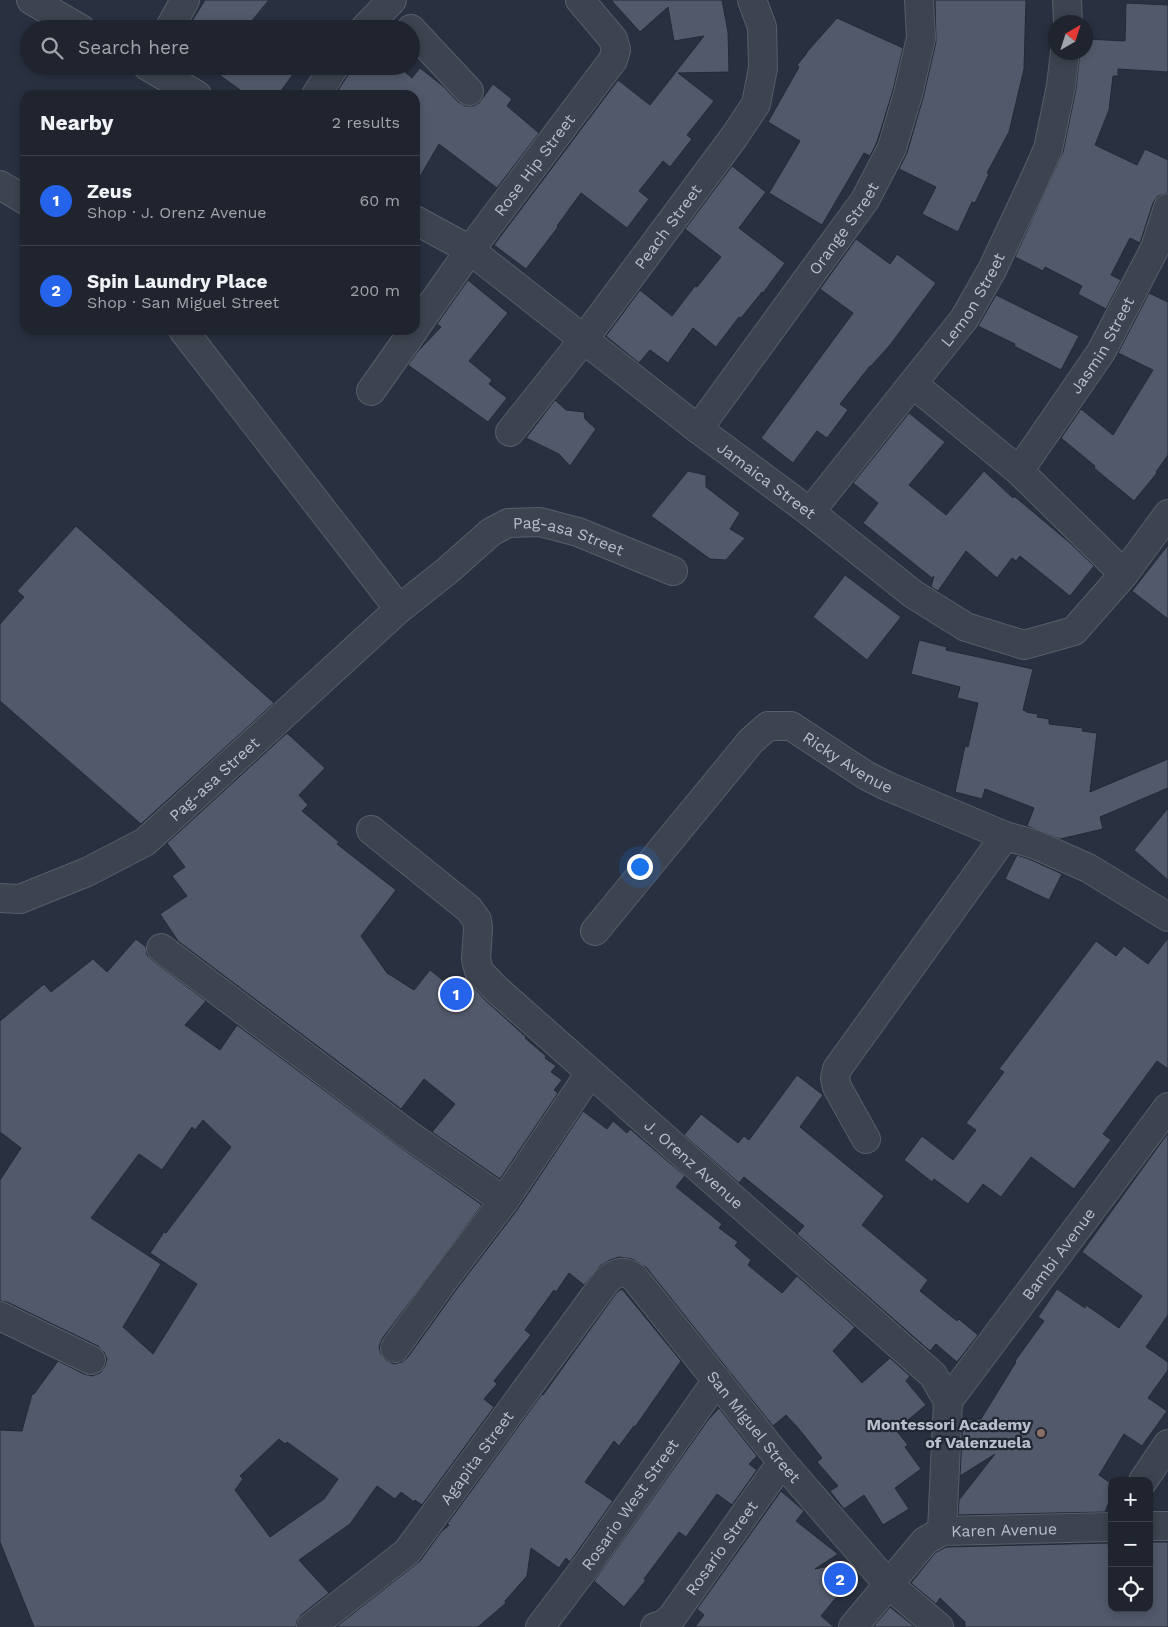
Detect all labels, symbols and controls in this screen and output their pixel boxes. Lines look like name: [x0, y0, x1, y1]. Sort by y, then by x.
north arrow: [1048, 15, 1093, 60]
search box: [20, 20, 420, 75]
icon: search: [38, 34, 66, 62]
text: Search here: [78, 36, 189, 59]
text: Nearby: [40, 110, 113, 135]
street label: Rose Hip Street: [490, 110, 579, 220]
text: 2 results: [332, 113, 400, 132]
street label: Orange Street: [804, 179, 882, 278]
text: Zeus: [87, 180, 132, 203]
street label: Peach Street: [630, 180, 705, 272]
text: 1: [53, 191, 59, 210]
text: 60 m: [360, 191, 400, 210]
text: Shop · J. Orenz Avenue: [87, 203, 267, 222]
street label: Lemon Street: [936, 249, 1008, 350]
text: Spin Laundry Place: [87, 270, 267, 293]
text: 2: [51, 281, 61, 300]
text: 200 m: [350, 281, 400, 300]
text: Shop · San Miguel Street: [87, 293, 279, 312]
street label: Jasmin Street: [1066, 293, 1138, 397]
street label: Jamaica Street: [714, 437, 820, 523]
street label: Pag-asa Street: [513, 512, 627, 559]
street label: Ricky Avenue: [799, 727, 896, 797]
street label: Pag-asa Street: [165, 733, 263, 825]
your location: [627, 854, 653, 880]
pin: 1: [440, 975, 472, 1013]
street label: J. Orenz Avenue: [641, 1115, 747, 1213]
street label: Bambi Avenue: [1018, 1204, 1099, 1304]
street label: San Miguel Street: [703, 1367, 805, 1486]
street label: Agapita Street: [436, 1407, 517, 1508]
place label: Montessori Academy of Valenzuela: [867, 1415, 1032, 1452]
marker: Montessori Academy of Valenzuela: [1035, 1427, 1047, 1439]
street label: Rosario West Street: [577, 1435, 682, 1574]
map controls: [1108, 1477, 1153, 1612]
button: +: [1108, 1477, 1153, 1522]
street label: Rosario Street: [681, 1497, 761, 1599]
street label: Karen Avenue: [951, 1519, 1057, 1540]
button: −: [1108, 1522, 1153, 1567]
pin: 2: [824, 1560, 856, 1598]
button: locate: [1108, 1567, 1153, 1612]

